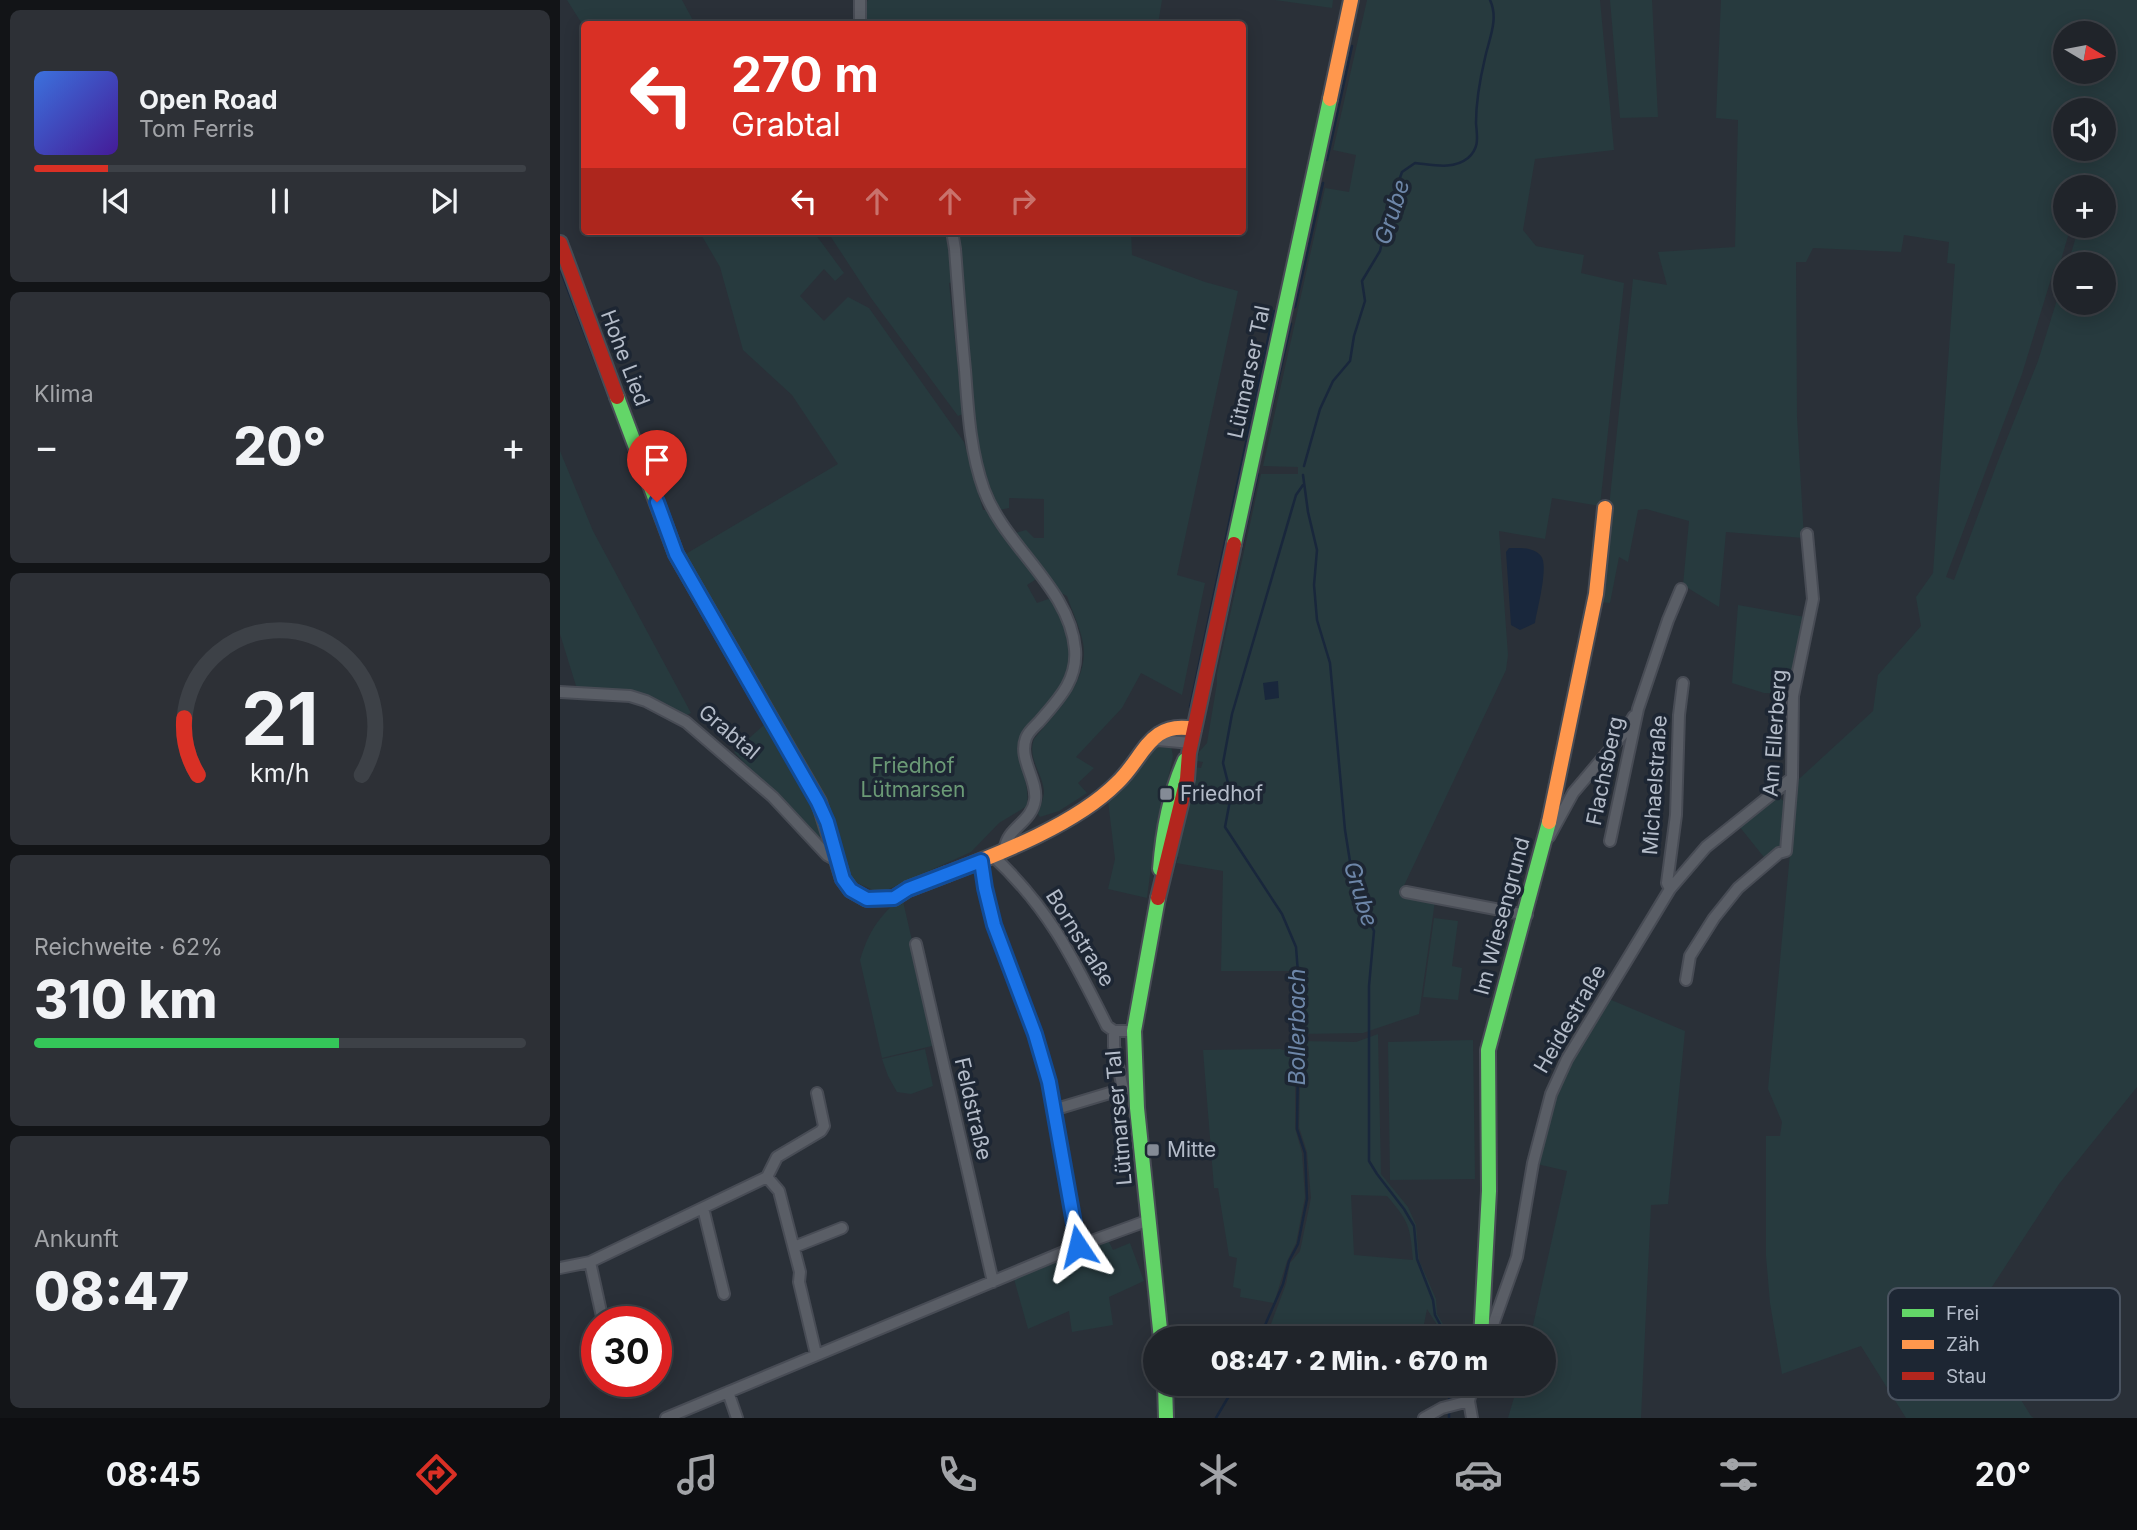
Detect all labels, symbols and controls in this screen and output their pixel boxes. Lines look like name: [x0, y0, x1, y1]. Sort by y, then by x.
north arrow: [2053, 21, 2116, 84]
map controls: [2053, 21, 2116, 315]
text: 270 m: [731, 45, 879, 104]
icon: left: [616, 49, 707, 140]
text: Open Road: [139, 84, 278, 115]
button: sound: [2053, 98, 2116, 161]
text: Grabtal: [731, 105, 841, 144]
text: Tom Ferris: [139, 115, 254, 143]
button: +: [2053, 175, 2116, 238]
water label: Grube: [1368, 176, 1416, 248]
icon: previous: [97, 182, 135, 220]
icon: pause: [261, 182, 299, 220]
icon: next: [425, 182, 463, 220]
icon: left: [785, 182, 823, 220]
icon: ahead: [858, 182, 896, 220]
icon: ahead: [931, 182, 969, 220]
icon: right: [1004, 182, 1042, 220]
button: −: [2053, 252, 2116, 315]
street label: Lütmarser Tal: [1222, 303, 1275, 441]
street label: Hohe Lied: [596, 306, 655, 409]
text: Klima: [34, 380, 94, 408]
text: 20°: [233, 415, 327, 478]
text: −: [34, 423, 59, 469]
text: +: [501, 423, 526, 469]
pin: [627, 430, 687, 502]
icon: arrive: [638, 441, 676, 479]
street label: Am Ellerberg: [1758, 668, 1791, 797]
text: 21: [241, 674, 319, 763]
street label: Grabtal: [694, 699, 765, 764]
street label: Flachsberg: [1581, 714, 1628, 827]
street label: Michaelstraße: [1637, 714, 1672, 856]
park label: Friedhof Lütmarsen: [861, 753, 966, 802]
text: km/h: [250, 758, 310, 788]
place label: Friedhof: [1180, 781, 1263, 806]
marker: Friedhof: [1158, 786, 1174, 802]
street label: Im Wiesengrund: [1468, 834, 1535, 997]
water label: Grube: [1338, 858, 1384, 930]
street label: Bornstraße: [1041, 885, 1120, 991]
text: Reichweite · 62%: [34, 933, 223, 961]
street label: Heidestraße: [1529, 960, 1611, 1077]
text: 310 km: [34, 968, 218, 1031]
water label: Bollerbach: [1283, 968, 1311, 1086]
street label: Lütmarser Tal: [1100, 1050, 1137, 1187]
street label: Feldstraße: [950, 1055, 997, 1163]
place label: Mitte: [1167, 1137, 1216, 1162]
marker: Mitte: [1145, 1142, 1161, 1158]
position arrow: [1041, 1209, 1115, 1283]
text: Ankunft: [34, 1225, 119, 1253]
text: 08:47: [34, 1260, 189, 1323]
legend: [1888, 1288, 2120, 1400]
text: Frei: [1946, 1302, 1979, 1325]
speed limit sign: 30: [581, 1306, 672, 1397]
text: Zäh: [1946, 1333, 1980, 1356]
text: 08:47 · 2 Min. · 670 m: [1211, 1345, 1488, 1376]
text: Stau: [1946, 1365, 1986, 1388]
icon: directions: [412, 1450, 461, 1499]
icon: music: [673, 1450, 722, 1499]
icon: phone: [933, 1450, 982, 1499]
icon: climate: [1194, 1450, 1243, 1499]
icon: car: [1454, 1450, 1503, 1499]
icon: filters: [1714, 1450, 1763, 1499]
text: 08:45: [106, 1455, 201, 1494]
text: 20°: [1975, 1455, 2031, 1494]

